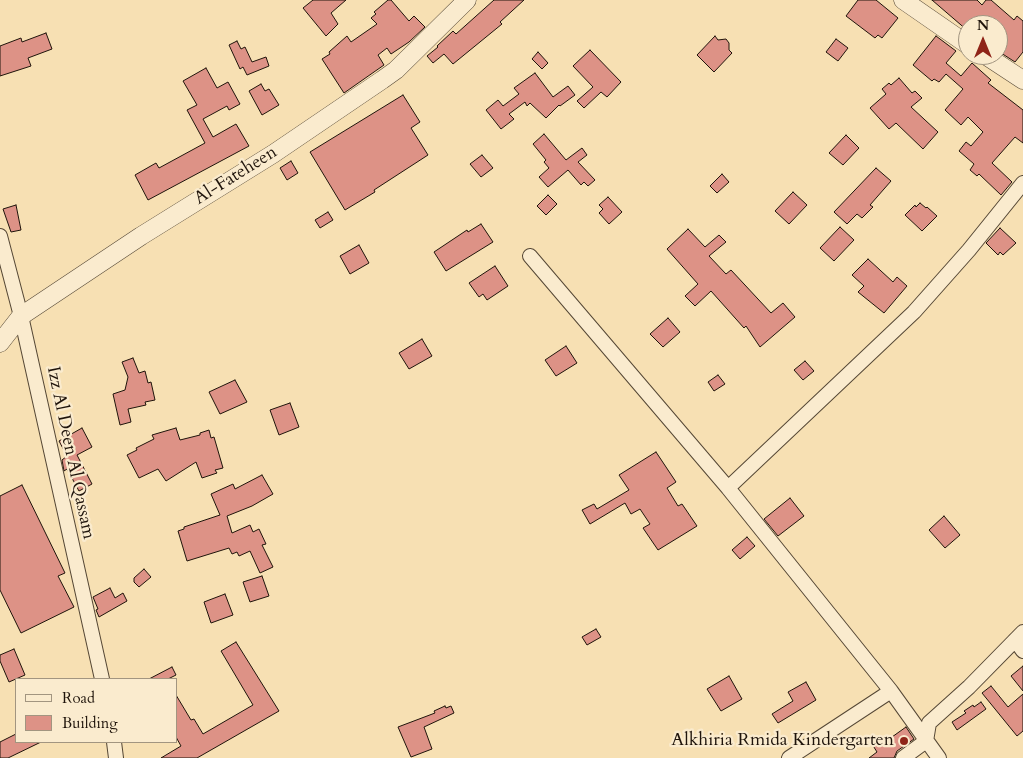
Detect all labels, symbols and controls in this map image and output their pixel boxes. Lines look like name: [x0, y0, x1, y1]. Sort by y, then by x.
north arrow: [958, 15, 1008, 65]
text: N: [977, 16, 989, 35]
street label: Al-Fateheen: [191, 142, 281, 210]
street label: Izz Al Deen Al Qassam: [41, 365, 99, 541]
legend: [15, 678, 178, 743]
text: Road: [62, 688, 95, 708]
text: Building: [62, 713, 118, 733]
place label: Alkhiria Rmida Kindergarten: [671, 730, 894, 752]
marker: Alkhiria Rmida Kindergarten: [898, 735, 910, 747]

